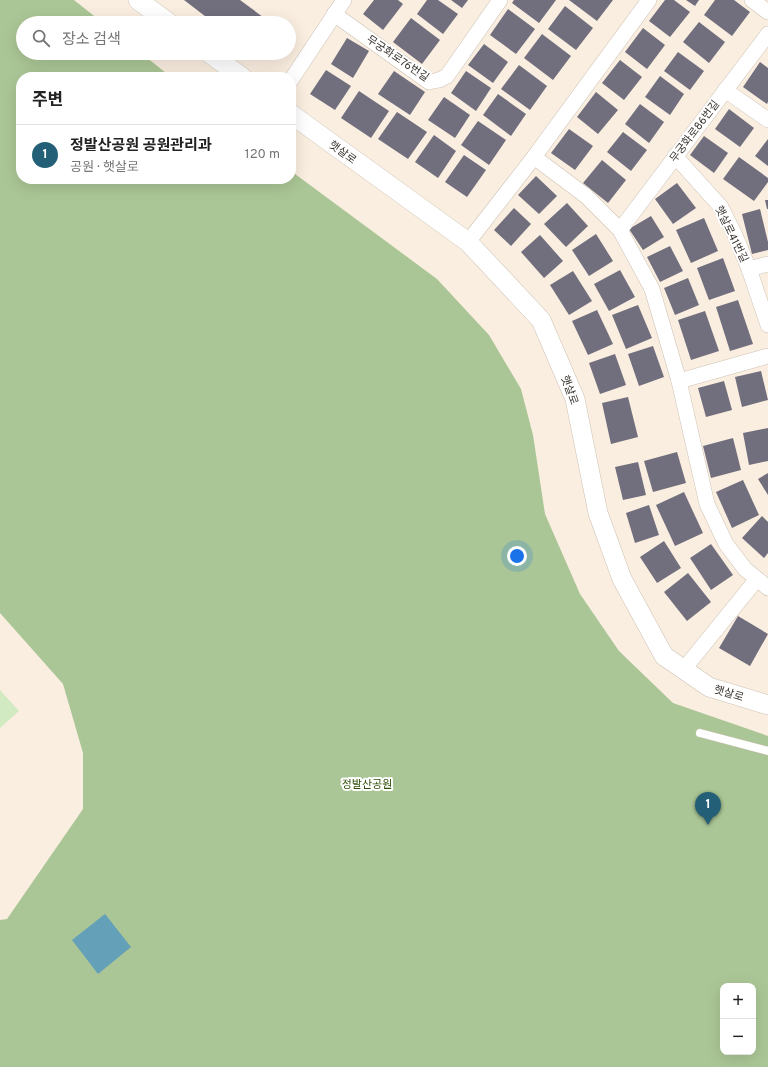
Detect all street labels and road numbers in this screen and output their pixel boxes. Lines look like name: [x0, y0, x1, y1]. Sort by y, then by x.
street label: 무궁화로76번길: [363, 33, 431, 85]
street label: 무궁화로86번길: [667, 98, 723, 165]
street label: 햇살로: [326, 138, 359, 167]
street label: 햇살로41번길: [711, 204, 751, 265]
street label: 햇살로: [557, 374, 581, 407]
street label: 햇살로: [712, 683, 745, 705]

